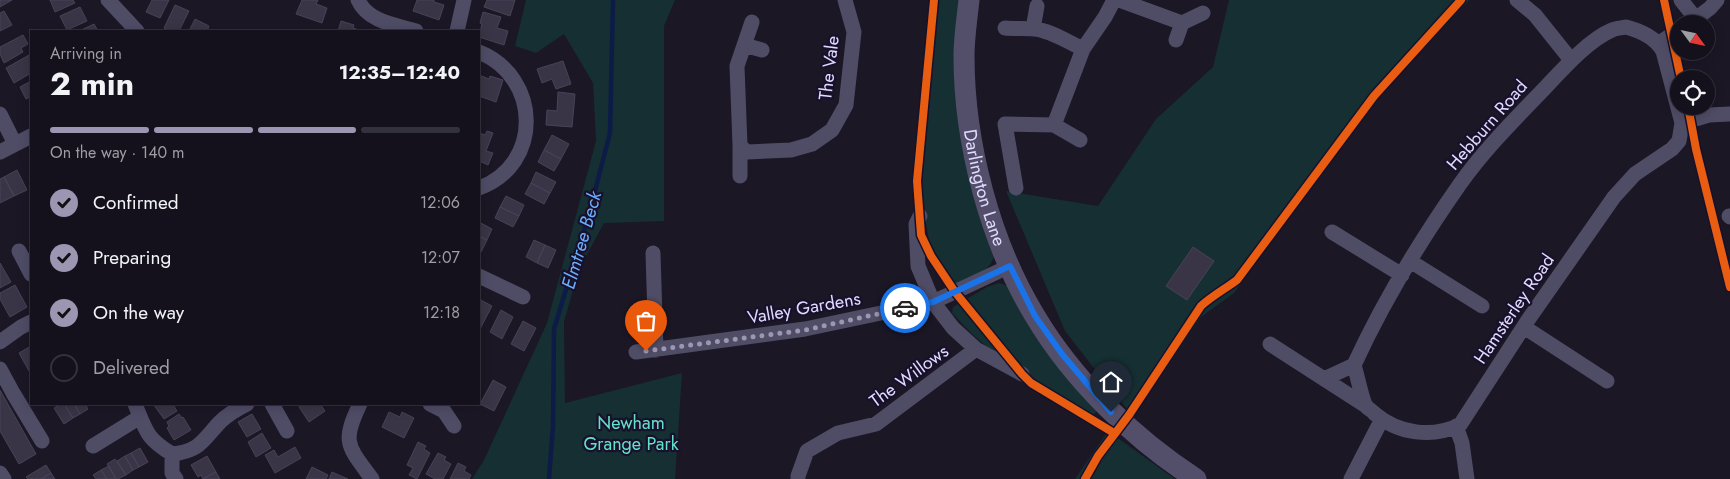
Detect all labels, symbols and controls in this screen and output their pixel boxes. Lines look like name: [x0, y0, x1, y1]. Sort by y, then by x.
north arrow: [1670, 15, 1715, 60]
map controls: [1670, 15, 1715, 115]
street label: The Vale: [812, 34, 846, 102]
text: Arriving in: [50, 42, 122, 65]
text: 12:35–12:40: [339, 59, 460, 86]
text: 2 min: [50, 61, 134, 107]
button: locate: [1670, 70, 1715, 115]
street label: Hebburn Road: [1440, 74, 1534, 176]
street label: Darlington Lane: [957, 127, 1013, 250]
text: On the way · 140 m: [50, 141, 184, 164]
water label: Elmtree Beck: [555, 187, 609, 292]
icon: check: [50, 189, 78, 217]
text: Confirmed: [93, 189, 179, 216]
text: 12:06: [420, 191, 460, 214]
icon: check: [50, 244, 78, 272]
text: Preparing: [93, 244, 171, 271]
text: 12:07: [421, 246, 460, 269]
street label: Hamsterley Road: [1467, 249, 1561, 369]
courier: [880, 283, 930, 333]
street label: Valley Gardens: [745, 285, 863, 331]
icon: car: [891, 294, 919, 322]
icon: check: [50, 299, 78, 327]
text: On the way: [93, 299, 184, 326]
pin: [625, 300, 667, 351]
text: 12:18: [423, 301, 460, 324]
icon: bag: [632, 307, 660, 335]
street label: The Willows: [864, 338, 954, 414]
text: Delivered: [93, 354, 170, 381]
pin: [1090, 361, 1132, 412]
icon: home: [1097, 368, 1125, 396]
park label: Newham Grange Park: [583, 410, 679, 457]

